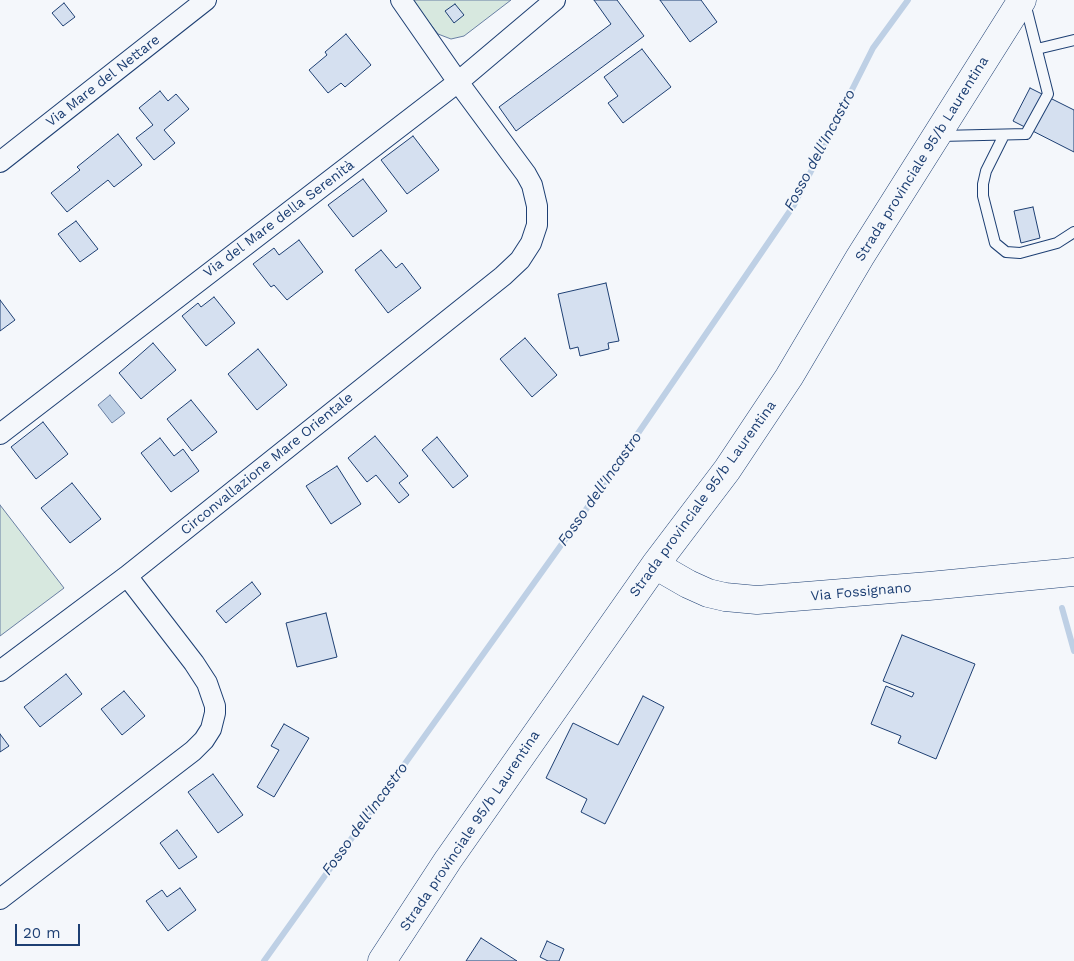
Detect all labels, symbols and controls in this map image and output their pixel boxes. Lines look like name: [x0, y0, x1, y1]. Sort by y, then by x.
street label: Via Mare del Nettare: [43, 31, 163, 131]
street label: Strada provinciale 95/b Laurentina: [852, 53, 992, 265]
water label: Fosso dell'Incastro: [780, 86, 860, 214]
street label: Via del Mare della Serenità: [200, 157, 358, 281]
street label: Circonvallazione Mare Orientale: [177, 389, 357, 539]
street label: Strada provinciale 95/b Laurentina: [626, 398, 780, 600]
water label: Fosso dell'Incastro: [554, 429, 646, 549]
street label: Via Fossignano: [810, 579, 912, 605]
street label: Strada provinciale 95/b Laurentina: [396, 727, 544, 935]
water label: Fosso dell'Incastro: [318, 759, 412, 879]
scale bar: [18, 914, 82, 946]
text: 20 m: [23, 924, 61, 942]

